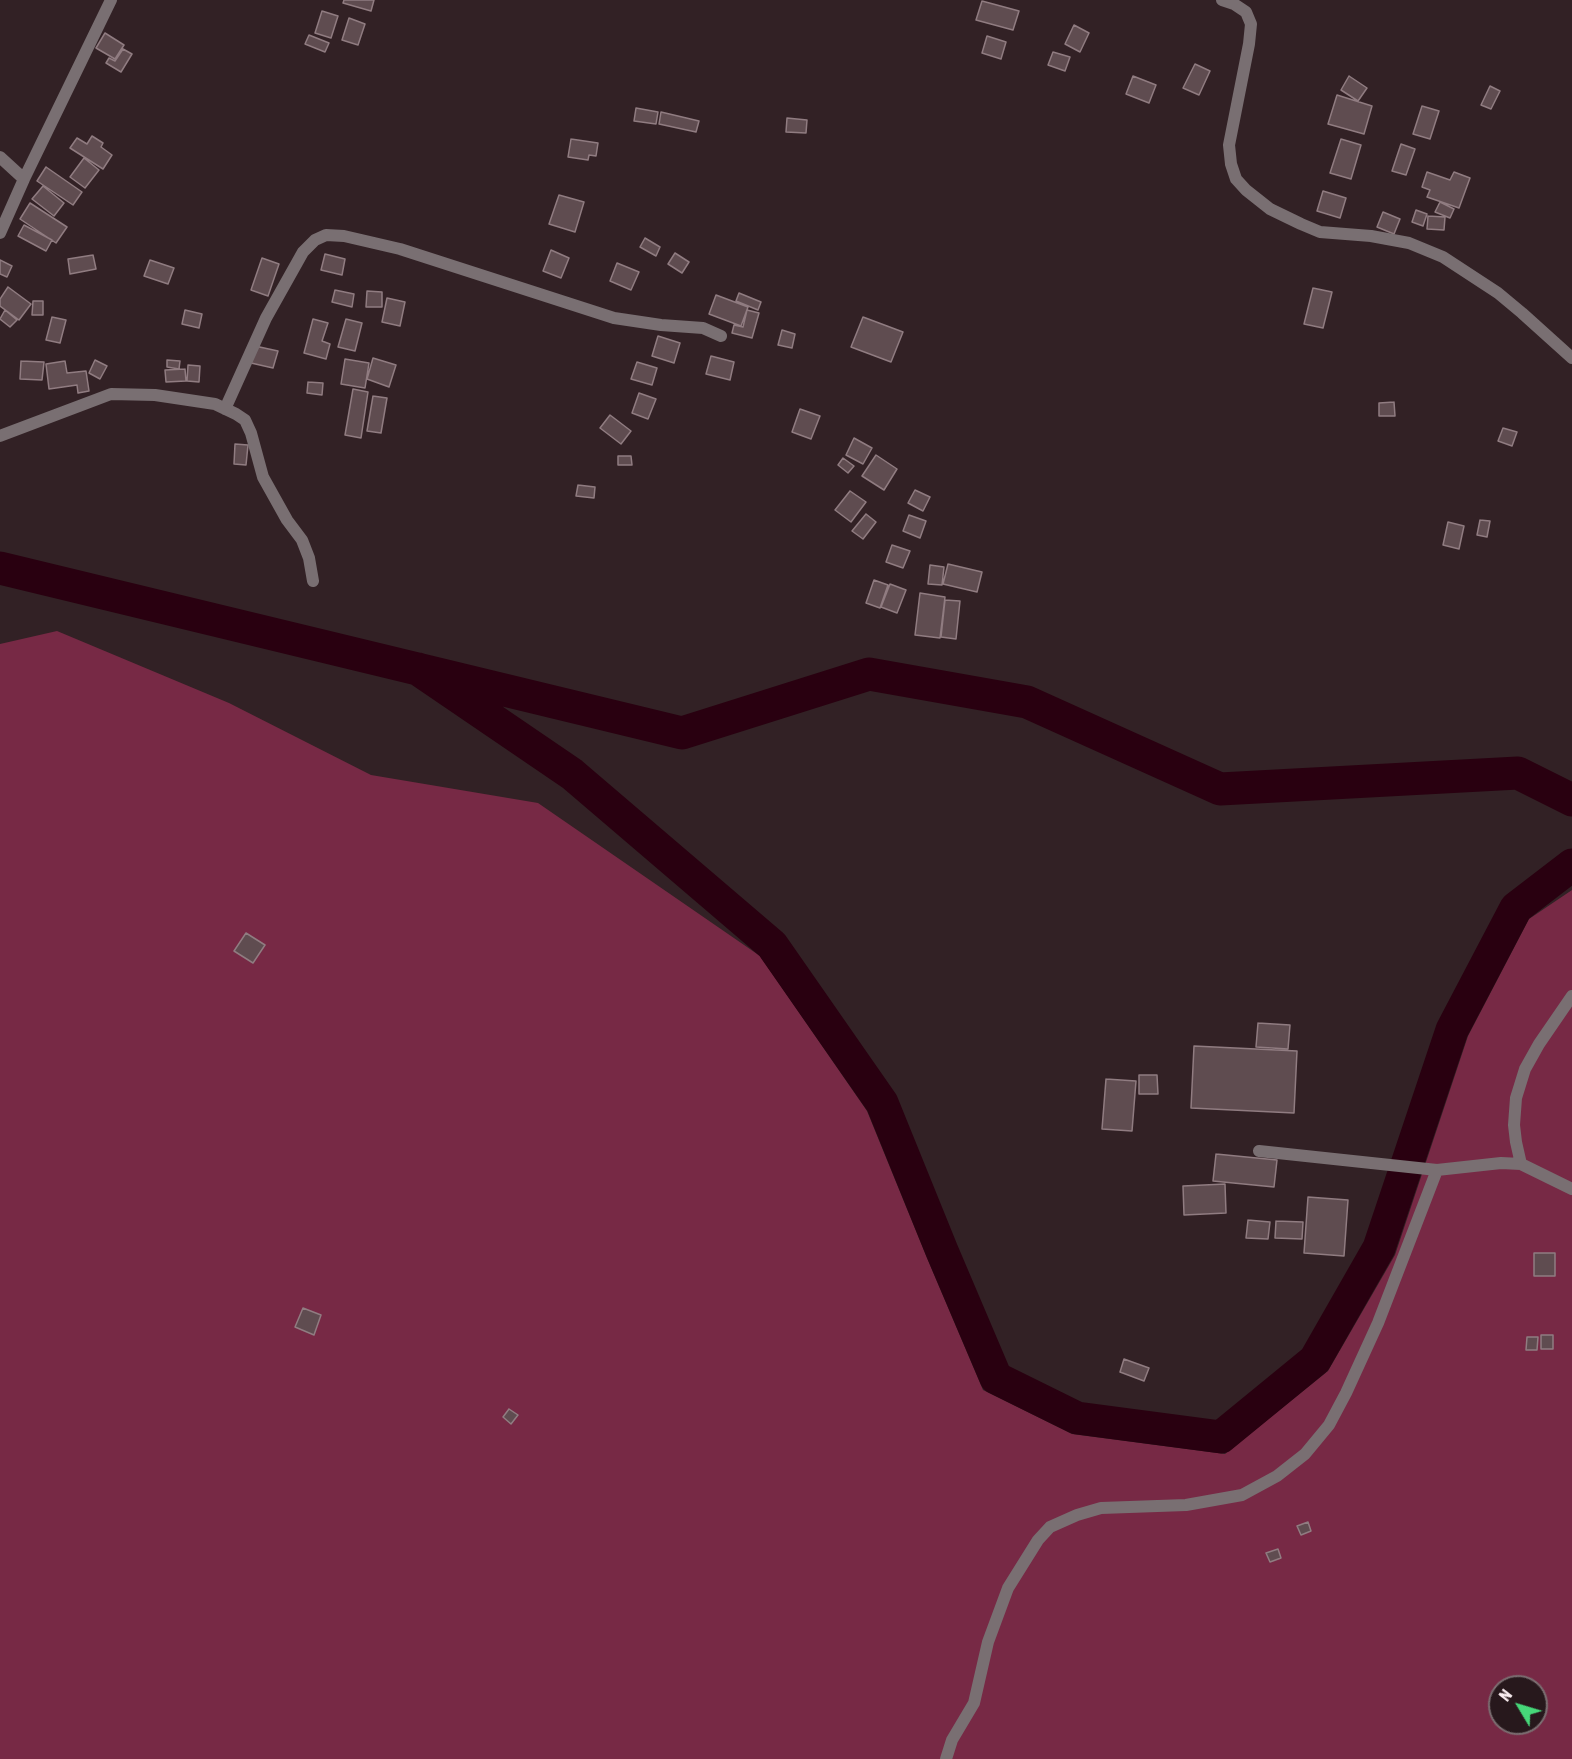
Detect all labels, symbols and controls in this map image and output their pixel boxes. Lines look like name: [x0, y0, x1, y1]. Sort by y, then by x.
north arrow: [1488, 1675, 1548, 1735]
text: N: [1495, 1686, 1515, 1704]

